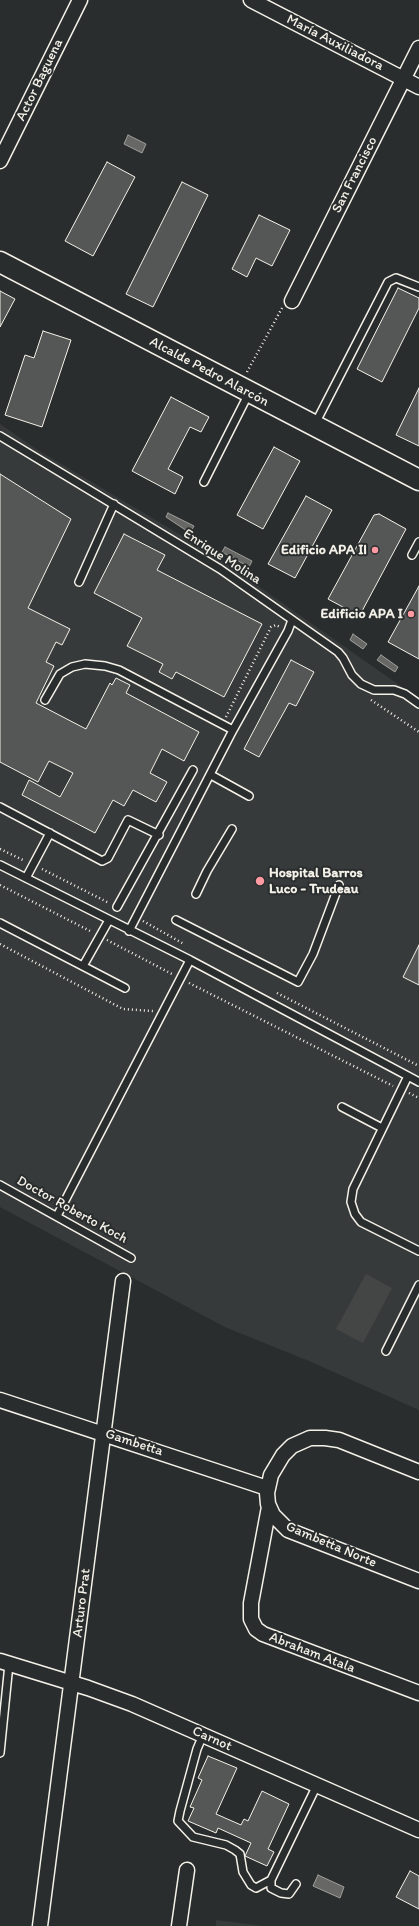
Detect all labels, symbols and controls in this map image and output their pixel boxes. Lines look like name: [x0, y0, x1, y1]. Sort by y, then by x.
street label: María Auxiliadora: [284, 11, 386, 75]
street label: Actor Baguena: [13, 36, 67, 124]
street label: San Francisco: [329, 134, 381, 216]
street label: Alcalde Pedro Alarcón: [146, 333, 272, 411]
street label: Enrique Molina: [180, 526, 264, 588]
place label: Edificio APA II: [281, 542, 367, 558]
marker: Edificio APA II: [370, 545, 380, 555]
place label: Edificio APA I: [321, 606, 403, 622]
marker: Edificio APA I: [406, 609, 416, 619]
place label: Hospital Barros Luco - Trudeau: [269, 865, 363, 898]
marker: Hospital Barros Luco - Trudeau: [254, 875, 266, 887]
street label: Doctor Roberto Koch: [14, 1173, 130, 1247]
street label: Gambetta: [103, 1426, 165, 1460]
street label: Gambetta Norte: [283, 1518, 379, 1572]
street label: Arturo Prat: [69, 1568, 95, 1638]
street label: Abraham Atala: [267, 1629, 357, 1677]
street label: Carnot: [190, 1723, 234, 1755]

